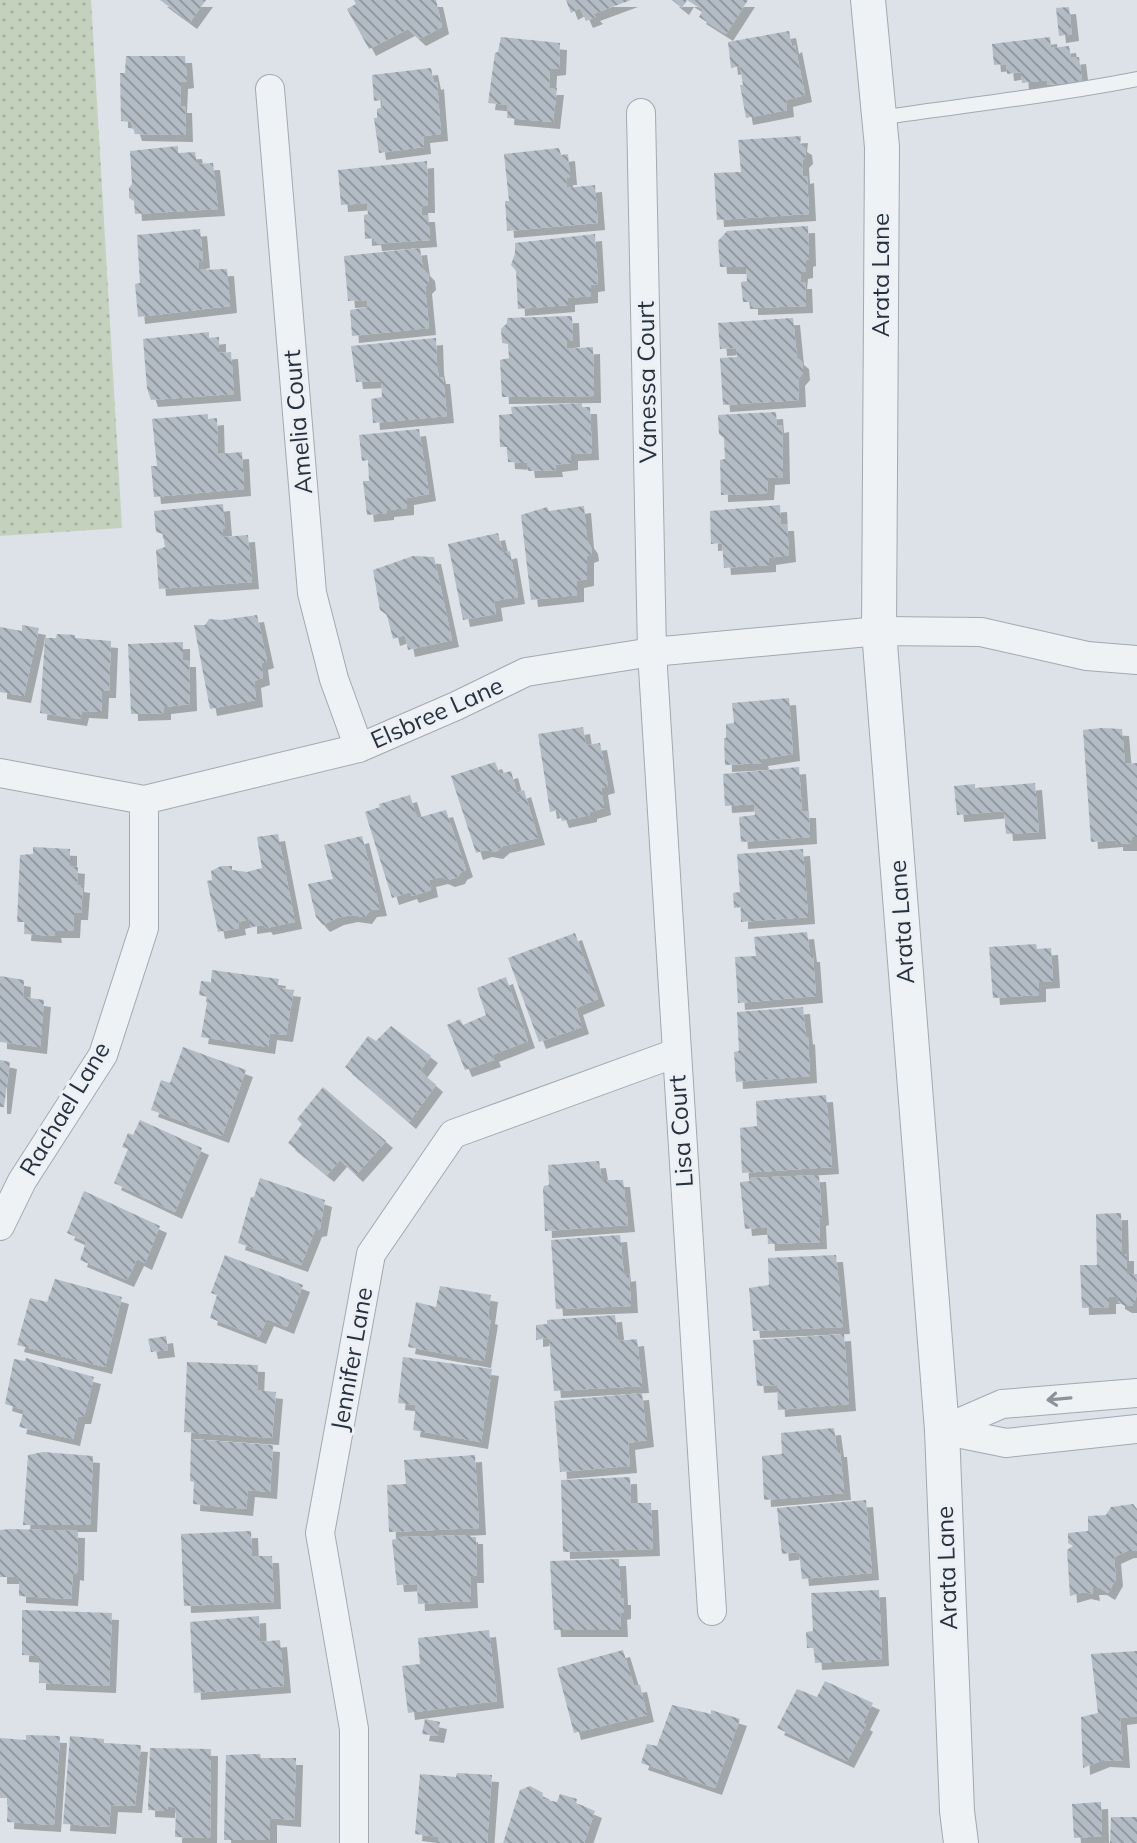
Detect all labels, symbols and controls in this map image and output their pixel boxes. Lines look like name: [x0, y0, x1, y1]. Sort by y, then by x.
street label: Arata Lane: [865, 213, 895, 337]
street label: Vanessa Court: [630, 301, 662, 463]
street label: Amelia Court: [276, 349, 318, 495]
street label: Elsbree Lane: [366, 670, 507, 755]
street label: Arata Lane: [882, 859, 920, 985]
street label: Rachael Lane: [12, 1036, 116, 1181]
street label: Lisa Court: [661, 1074, 699, 1188]
street label: Jennifer Lane: [324, 1285, 378, 1433]
one-way arrow: [1046, 1392, 1073, 1407]
street label: Arata Lane: [929, 1505, 963, 1631]

